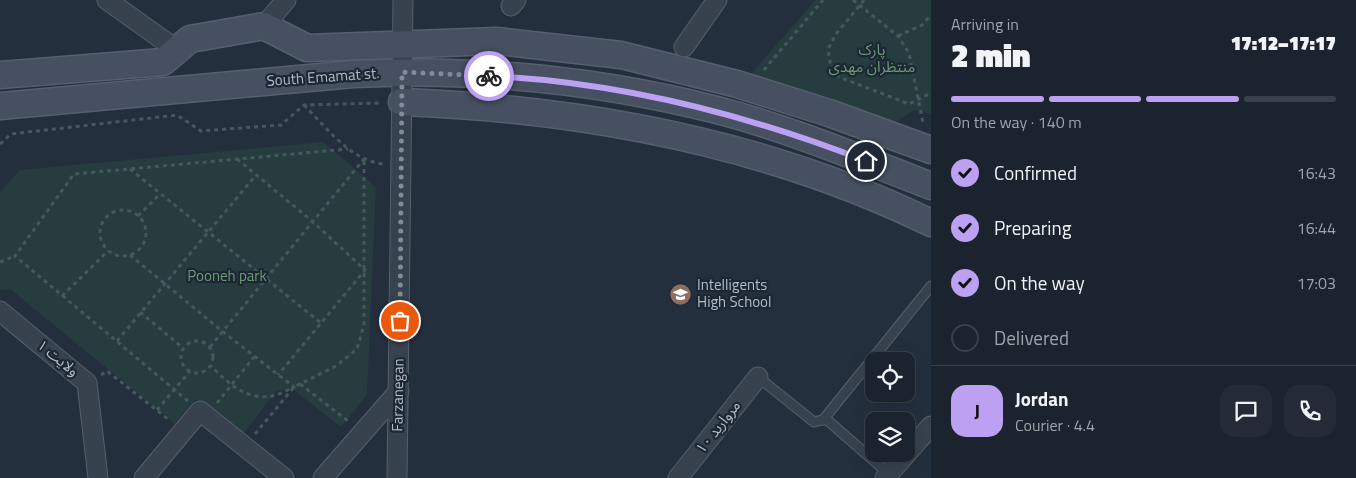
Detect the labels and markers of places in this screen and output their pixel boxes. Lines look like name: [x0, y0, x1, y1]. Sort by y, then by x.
pin: [845, 140, 887, 182]
place label: Intelligents High School: [697, 273, 772, 313]
school or university icon: Intelligents High School: [669, 282, 693, 306]
pin: [379, 300, 421, 342]

